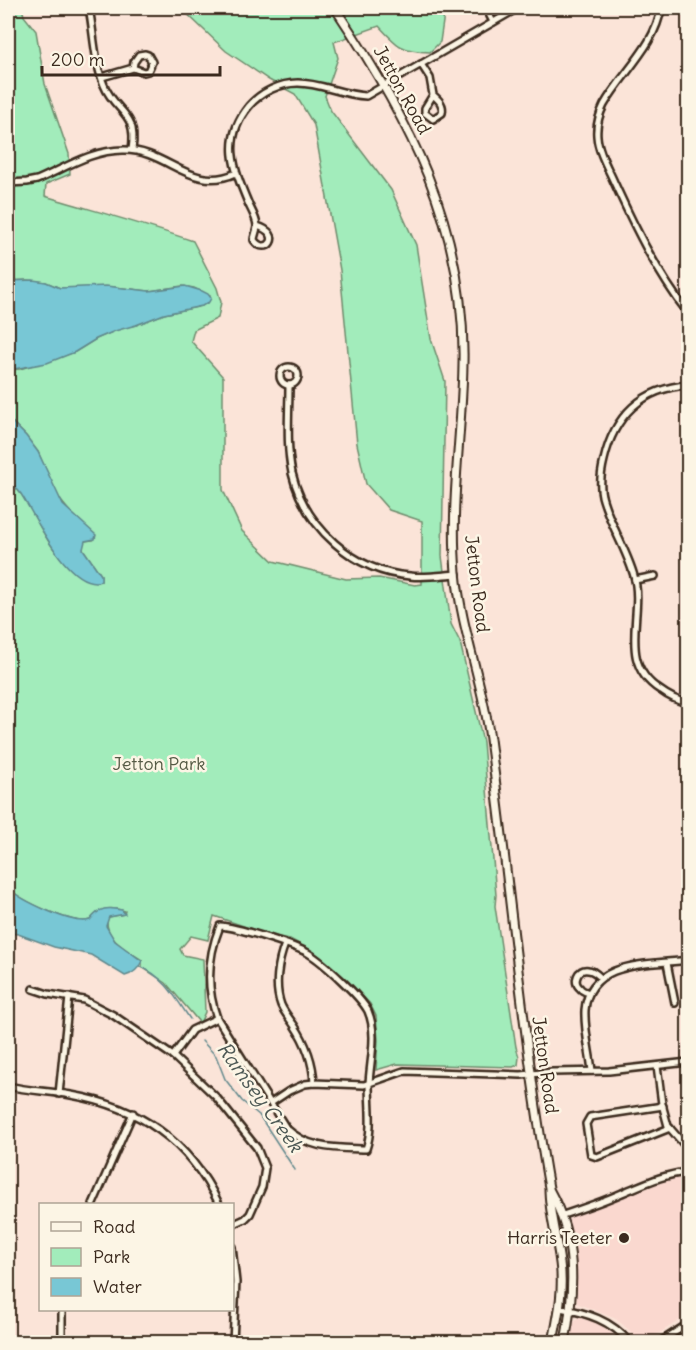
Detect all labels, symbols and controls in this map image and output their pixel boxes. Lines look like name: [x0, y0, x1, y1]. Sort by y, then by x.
scale bar: [42, 39, 220, 77]
street label: Jetton Road: [369, 41, 436, 139]
text: 200 m: [51, 48, 105, 71]
street label: Jetton Road: [460, 534, 495, 634]
park label: Jetton Park: [113, 752, 206, 775]
street label: Jetton Road: [527, 1015, 564, 1115]
water label: Ramsey Creek: [212, 1037, 310, 1158]
legend: [39, 1203, 234, 1311]
text: Road: [93, 1215, 136, 1238]
place label: Harris Teeter: [507, 1226, 613, 1249]
marker: Harris Teeter: [617, 1231, 631, 1245]
text: Park: [93, 1245, 130, 1268]
text: Water: [93, 1275, 143, 1298]

